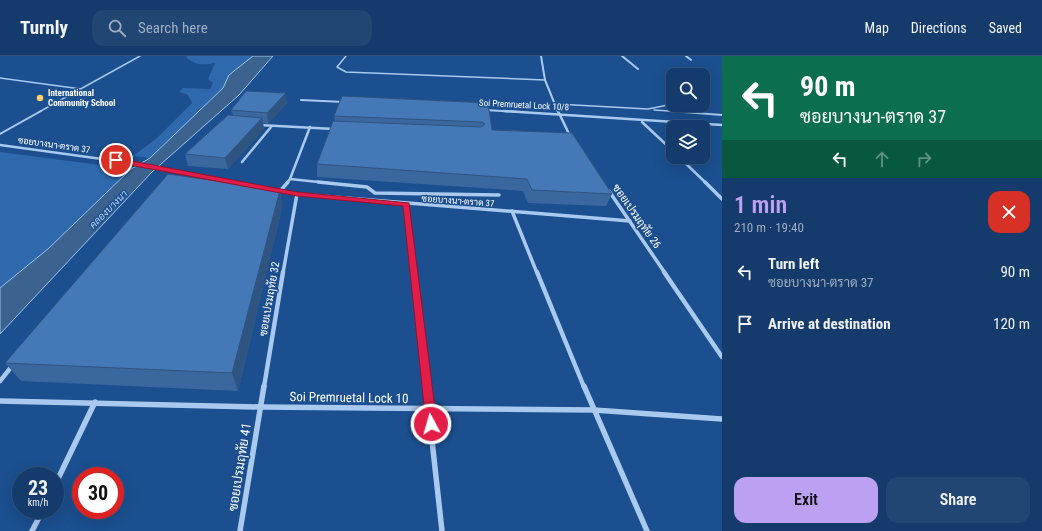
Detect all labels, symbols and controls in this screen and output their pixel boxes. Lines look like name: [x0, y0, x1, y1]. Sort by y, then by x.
search box: [92, 10, 372, 46]
text: Turnly: [20, 16, 68, 39]
icon: search: [106, 17, 128, 39]
text: Search here: [138, 19, 208, 37]
text: Map: [865, 20, 889, 36]
text: Directions: [911, 20, 967, 36]
text: Saved: [989, 20, 1022, 36]
map controls: [666, 68, 710, 164]
button: search: [666, 68, 710, 112]
text: 90 m: [800, 70, 856, 103]
icon: left: [734, 72, 786, 124]
place label: International Community School: [48, 88, 116, 108]
marker: International Community School: [35, 93, 45, 103]
street label: Soi Premruetal Lock 10/8: [479, 98, 569, 112]
text: ซอยบางนา-ตราด 37: [800, 106, 946, 127]
button: layers: [666, 120, 710, 164]
street label: ซอยบางนา-ตราด 37: [17, 135, 91, 155]
pin: [99, 143, 133, 177]
icon: left: [829, 148, 851, 170]
icon: ahead: [871, 148, 893, 170]
icon: right: [913, 148, 935, 170]
icon: arrive: [105, 149, 127, 171]
street label: ซอยเปรมฤทัย 26: [610, 181, 664, 251]
water label: คลองบางนา: [87, 188, 130, 231]
text: 1 min: [734, 191, 787, 219]
button: close: [988, 191, 1030, 233]
street label: ซอยบางนา-ตราด 37: [421, 193, 495, 209]
text: 210 m · 19:40: [734, 220, 804, 235]
text: Turn left: [768, 255, 819, 273]
street label: ซอยเปรมฤทัย 32: [256, 261, 282, 337]
icon: left: [734, 261, 756, 283]
text: 90 m: [1000, 263, 1030, 281]
text: ซอยบางนา-ตราด 37: [768, 275, 873, 290]
icon: arrive: [734, 313, 756, 335]
text: Arrive at destination: [768, 315, 891, 333]
text: 120 m: [993, 315, 1030, 333]
street label: Soi Premruetal Lock 10: [289, 389, 409, 406]
position arrow: [410, 403, 452, 445]
street label: ซอยเปรมฤทัย 41: [225, 422, 255, 512]
speed limit sign: 30: [72, 467, 124, 519]
text: 23: [28, 476, 48, 500]
button: Exit: [734, 477, 878, 523]
button: Share: [886, 477, 1030, 523]
text: km/h: [28, 497, 48, 508]

